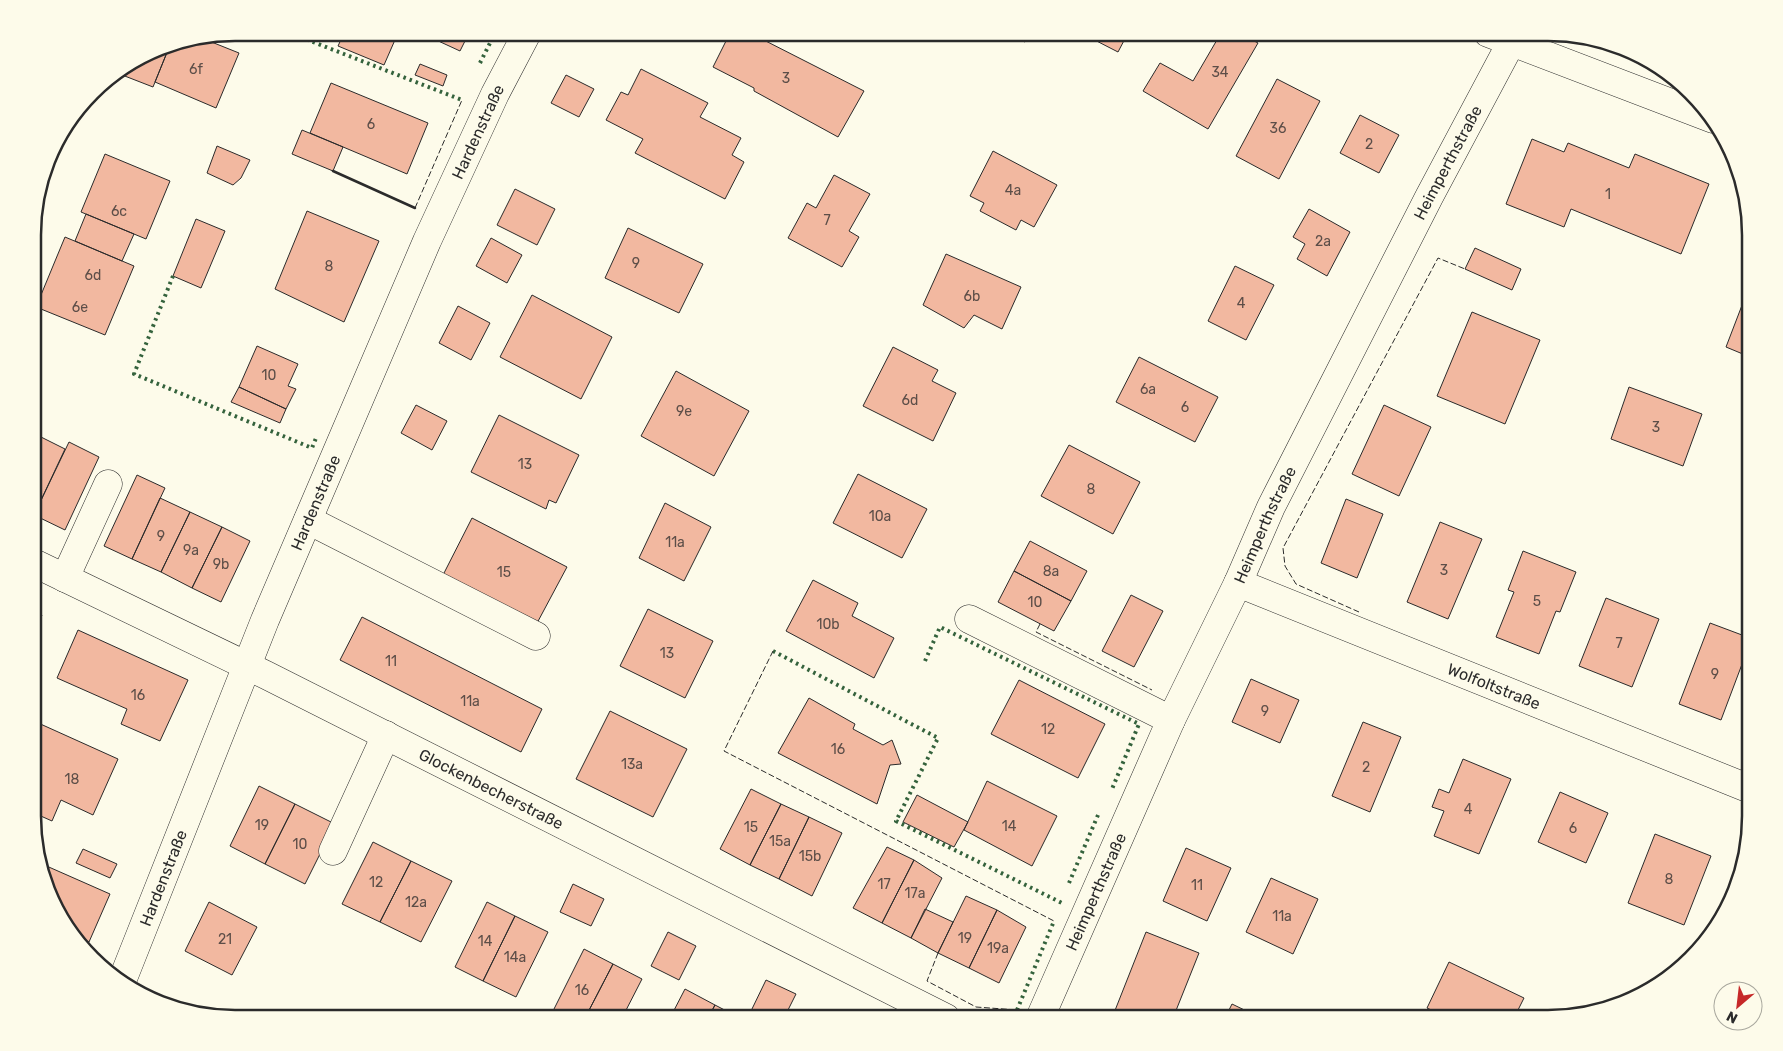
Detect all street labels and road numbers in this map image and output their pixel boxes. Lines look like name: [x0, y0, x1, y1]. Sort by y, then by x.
street label: Hardenstraße: [448, 81, 508, 182]
street label: Heimperthstraße: [1410, 102, 1486, 223]
street label: Hardenstraße: [286, 452, 344, 553]
street label: Heimperthstraße: [1230, 463, 1300, 586]
street label: Wolfoltstraße: [1445, 659, 1543, 713]
street label: Glockenbecherstraße: [416, 744, 567, 833]
street label: Hardenstraße: [135, 827, 191, 929]
street label: Heimperthstraße: [1061, 830, 1130, 954]

